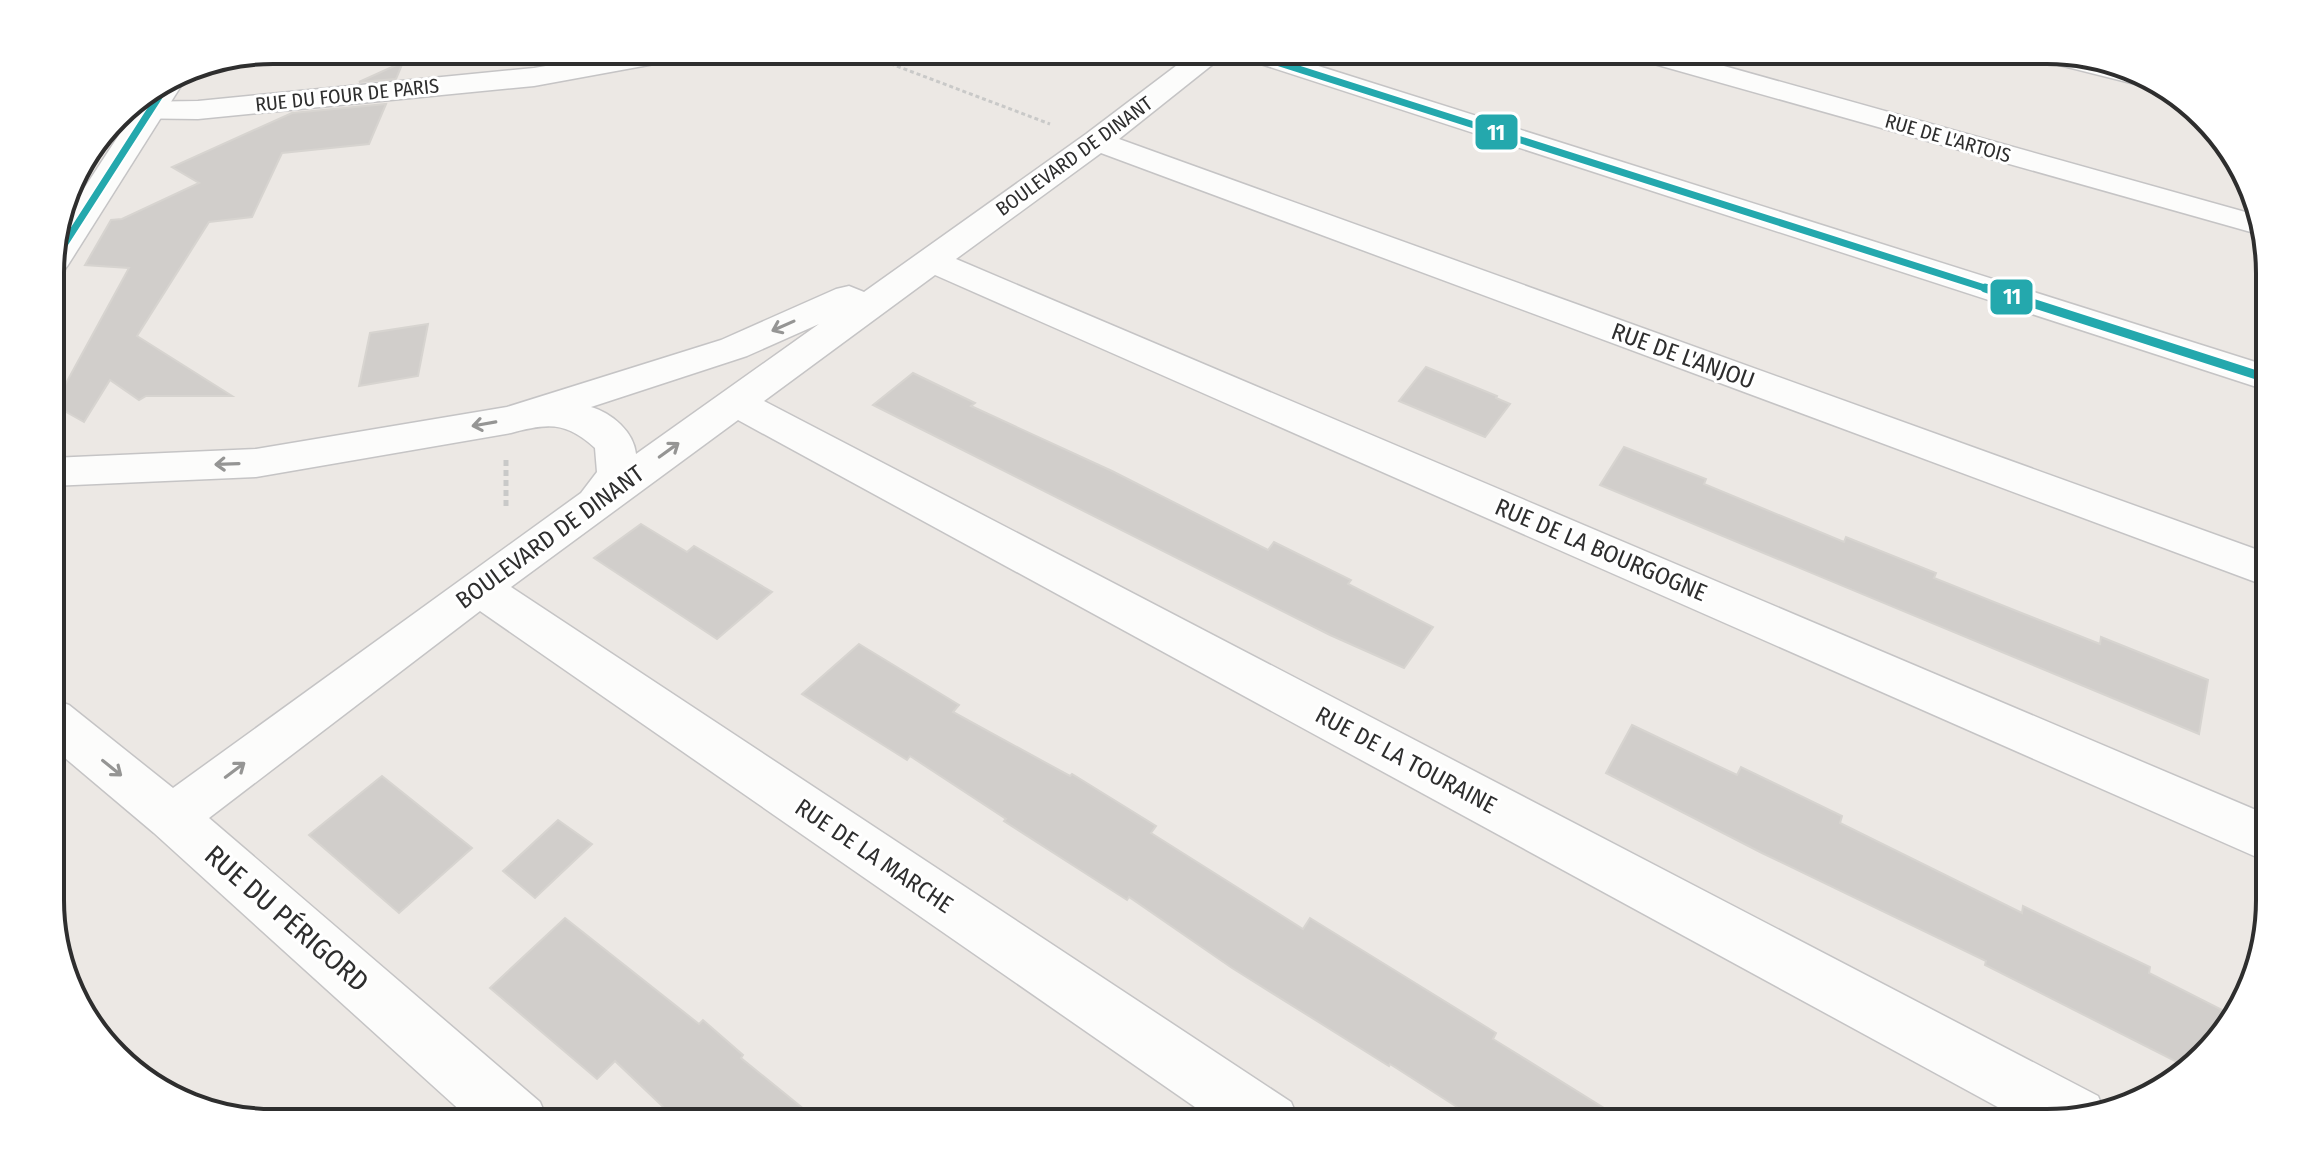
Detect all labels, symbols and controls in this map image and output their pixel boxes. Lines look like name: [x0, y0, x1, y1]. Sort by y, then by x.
street label: RUE DU FOUR DE PARIS: [254, 73, 440, 117]
street label: BOULEVARD DE DINANT: [991, 91, 1158, 221]
street label: RUE DE L'ARTOIS: [1882, 109, 2014, 167]
line badge: 11: [1474, 113, 1519, 151]
text: 11: [1487, 119, 1505, 146]
line badge: 11: [1989, 278, 2034, 316]
text: 11: [2003, 283, 2021, 310]
street label: RUE DE L'ANJOU: [1608, 317, 1758, 395]
one-way arrow: [772, 320, 796, 335]
one-way arrow: [471, 418, 497, 433]
one-way arrow: [658, 442, 680, 458]
one-way arrow: [214, 457, 241, 472]
street label: BOULEVARD DE DINANT: [451, 459, 649, 615]
street label: RUE DE LA BOURGOGNE: [1491, 493, 1711, 607]
street label: RUE DE LA TOURAINE: [1311, 700, 1501, 820]
one-way arrow: [101, 759, 122, 777]
one-way arrow: [223, 762, 245, 779]
street label: RUE DE LA MARCHE: [790, 793, 958, 919]
street label: RUE DU PÉRIGORD: [198, 838, 375, 998]

